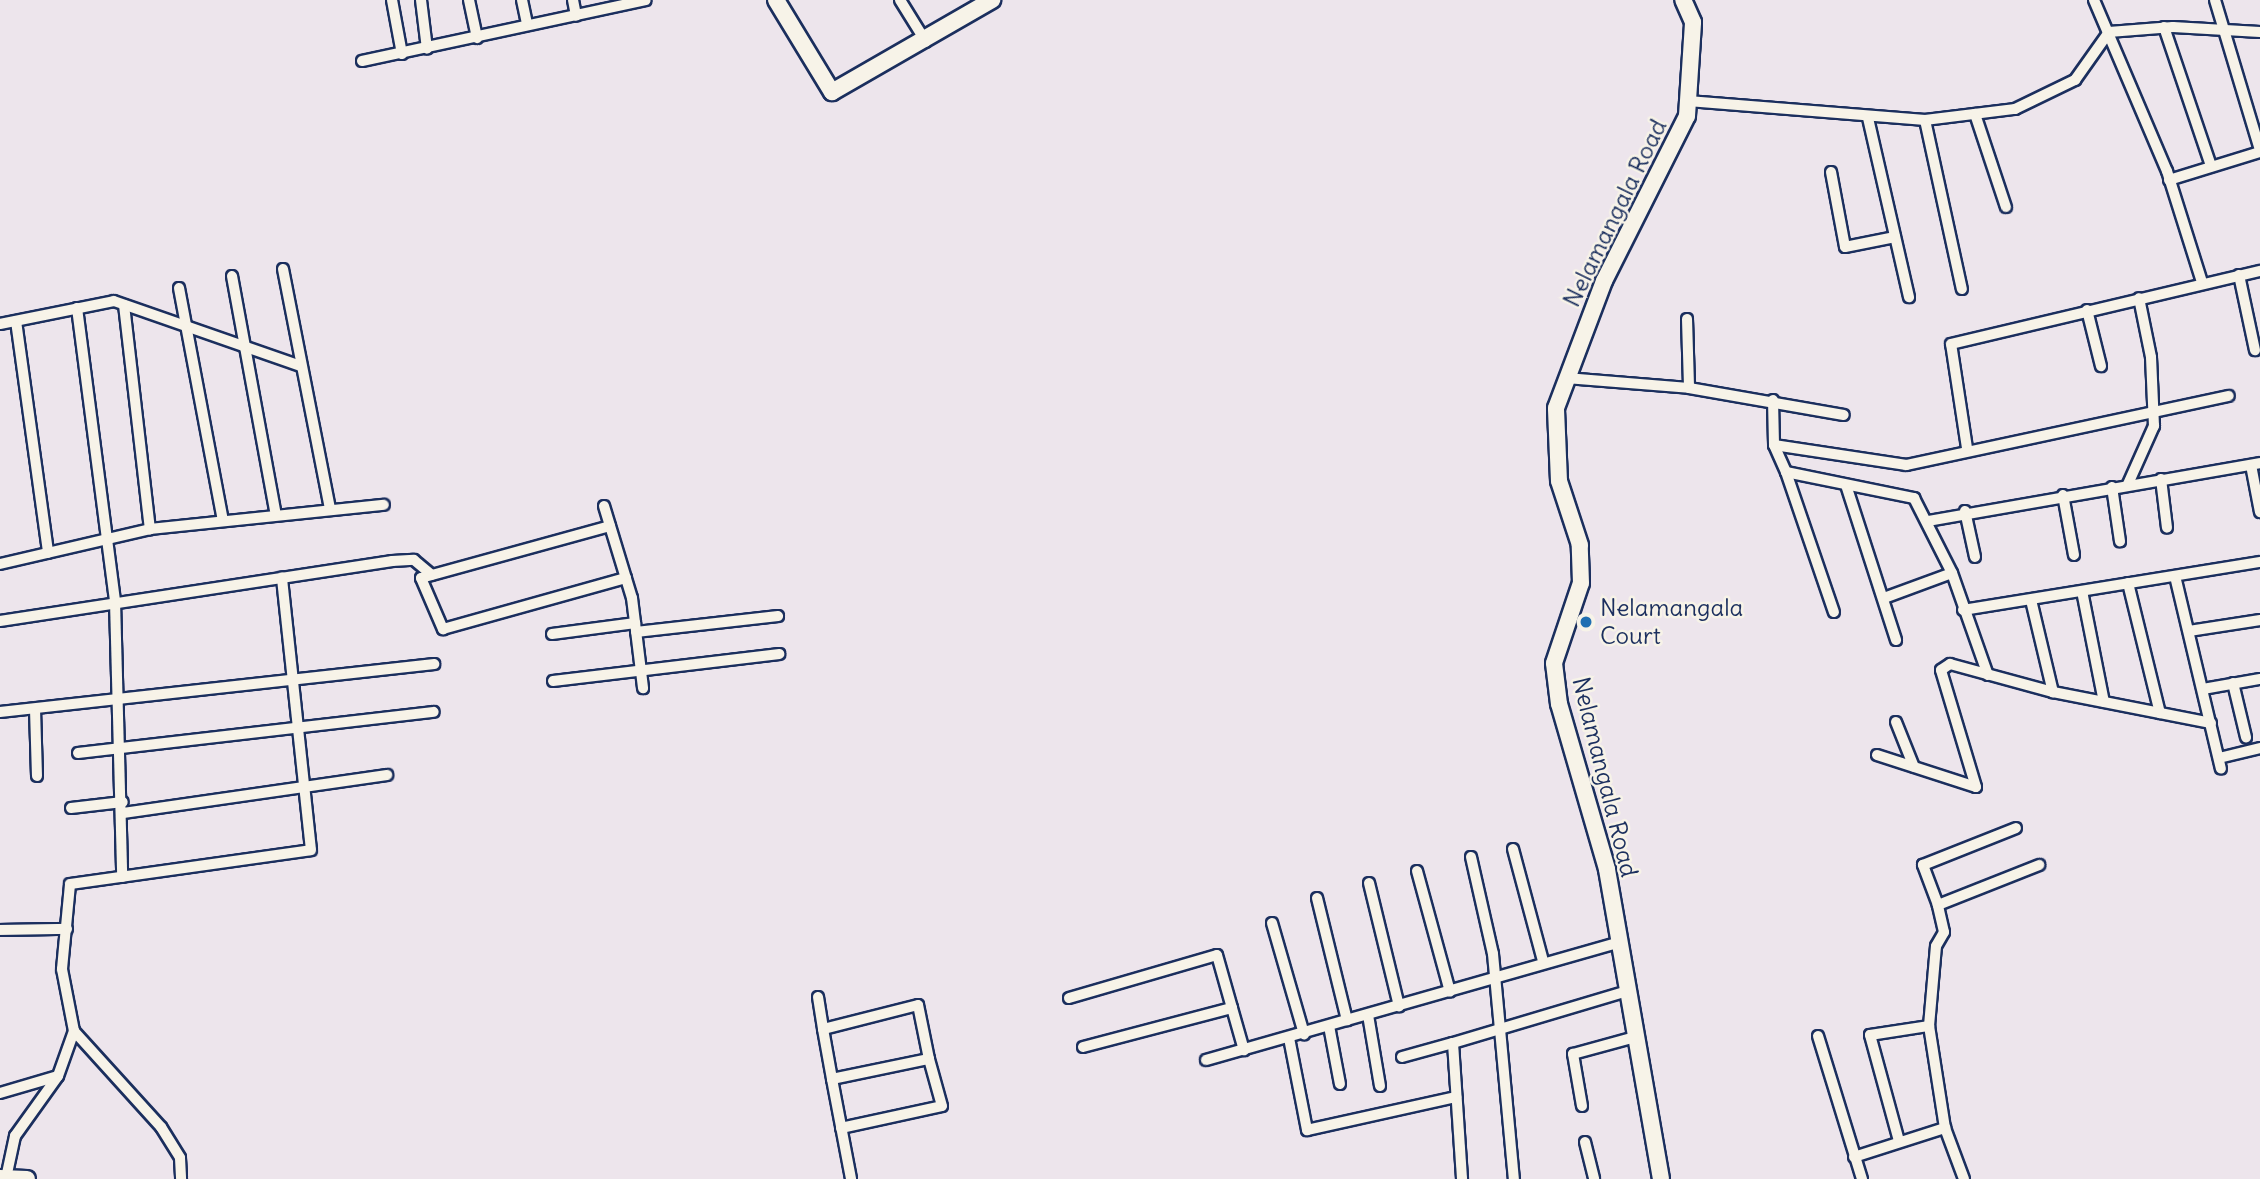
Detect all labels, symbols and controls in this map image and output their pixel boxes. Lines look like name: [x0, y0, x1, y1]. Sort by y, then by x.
street label: Nelamangala Road: [1557, 114, 1673, 312]
place label: Nelamangala Court: [1600, 594, 1743, 650]
marker: Nelamangala Court: [1578, 614, 1594, 630]
street label: Nelamangala Road: [1566, 674, 1644, 880]

